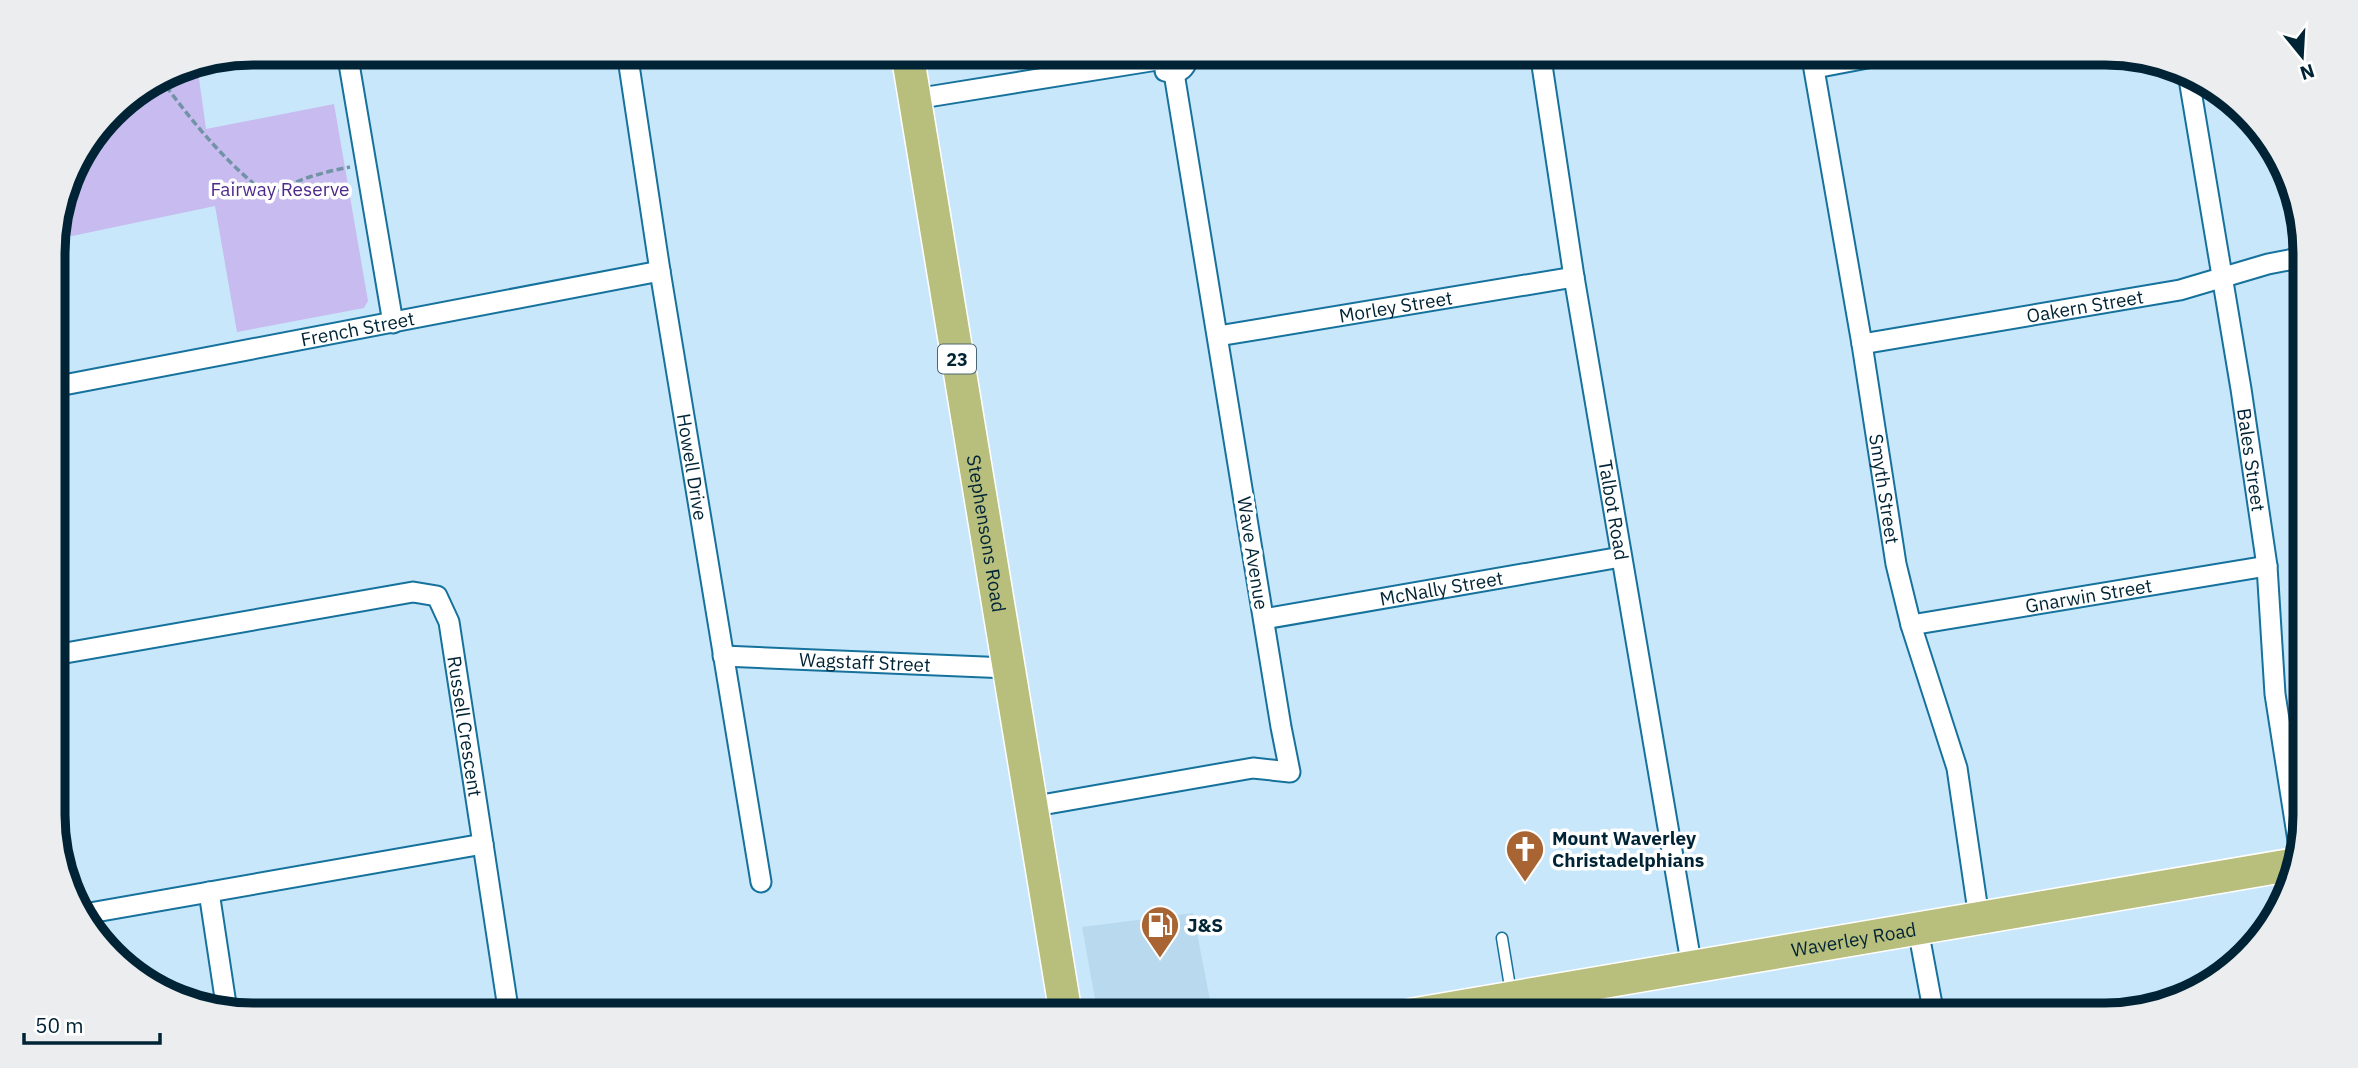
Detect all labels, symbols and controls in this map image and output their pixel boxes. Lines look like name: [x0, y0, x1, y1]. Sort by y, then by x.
north arrow: [2267, 21, 2337, 91]
text: N: [2297, 59, 2318, 86]
park label: Fairway Reserve: [210, 177, 350, 201]
street label: Oakern Street: [2025, 284, 2145, 328]
street label: Morley Street: [1337, 285, 1454, 328]
street label: French Street: [299, 306, 416, 351]
road number: 23: [938, 344, 976, 374]
street label: Bales Street: [2232, 407, 2271, 513]
street label: Howell Drive: [672, 412, 713, 522]
street label: Smyth Street: [1864, 432, 1905, 546]
street label: Stephensons Road: [962, 453, 1011, 614]
street label: Talbot Road: [1593, 458, 1634, 562]
street label: Wave Avenue: [1232, 495, 1274, 611]
street label: McNally Street: [1378, 566, 1505, 611]
street label: Gnarwin Street: [2023, 573, 2154, 618]
street label: Wagstaff Street: [798, 647, 931, 677]
street label: Russell Crescent: [442, 654, 488, 798]
place label: Mount Waverley Christadelphians: [1552, 826, 1704, 872]
church icon: Mount Waverley Christadelphians: [1504, 828, 1546, 883]
fuel station icon: J&S: [1139, 904, 1181, 959]
place label: J&S: [1187, 913, 1223, 937]
street label: Waverley Road: [1789, 917, 1918, 962]
scale bar: [24, 1002, 161, 1046]
text: 50 m: [35, 1011, 84, 1039]

